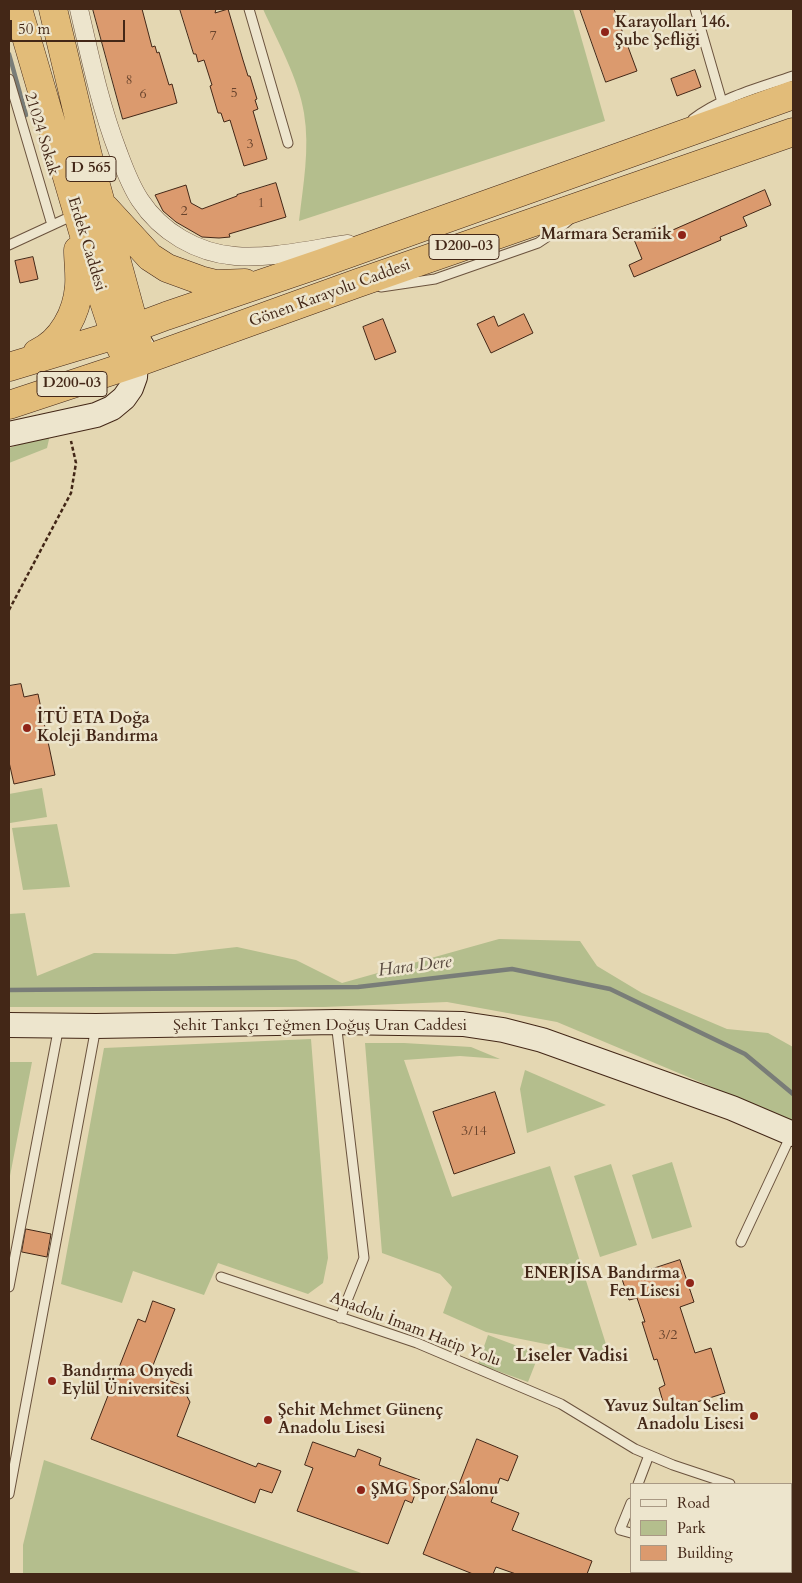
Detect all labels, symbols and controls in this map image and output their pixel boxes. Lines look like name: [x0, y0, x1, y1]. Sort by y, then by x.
scale bar: [12, 10, 128, 42]
place label: Karayolları 146. Şube Şefliği: [615, 13, 730, 51]
text: 50 m: [18, 19, 50, 39]
marker: Karayolları 146. Şube Şefliği: [599, 26, 611, 38]
house number: 7: [209, 29, 217, 45]
house number: 8: [125, 73, 133, 89]
house number: 5: [230, 86, 238, 102]
house number: 6: [139, 87, 147, 103]
street label: 21024 Sokak: [19, 90, 63, 178]
house number: 3: [246, 137, 254, 153]
road number: D 565: [66, 156, 116, 182]
street label: Erdek Caddesi: [63, 195, 109, 293]
house number: 1: [257, 196, 265, 212]
house number: 2: [180, 204, 188, 220]
place label: Marmara Seramik: [541, 225, 672, 245]
marker: Marmara Seramik: [676, 229, 688, 241]
road number: D200-03: [429, 234, 499, 260]
street label: Gönen Karayolu Caddesi: [247, 256, 413, 332]
road number: D200-03: [37, 372, 107, 396]
place label: İTÜ ETA Doğa Koleji Bandırma: [37, 709, 158, 747]
marker: İTÜ ETA Doğa Koleji Bandırma: [21, 722, 33, 734]
water label: Hara Dere: [377, 952, 453, 982]
street label: Şehit Tankçı Teğmen Doğuş Uran Caddesi: [173, 1016, 467, 1036]
house number: 3/14: [461, 1124, 487, 1140]
place label: ENERJİSA Bandırma Fen Lisesi: [524, 1264, 680, 1302]
marker: ENERJİSA Bandırma Fen Lisesi: [684, 1277, 696, 1289]
street label: Anadolu İmam Hatip Yolu: [327, 1289, 503, 1371]
house number: 3/2: [659, 1328, 677, 1344]
district label: Liseler Vadisi: [516, 1346, 628, 1368]
place label: Bandırma Onyedi Eylül Üniversitesi: [62, 1362, 193, 1400]
marker: Bandırma Onyedi Eylül Üniversitesi: [46, 1375, 58, 1387]
place label: Yavuz Sultan Selim Anadolu Lisesi: [604, 1397, 744, 1435]
place label: Şehit Mehmet Günenç Anadolu Lisesi: [278, 1401, 443, 1439]
marker: Yavuz Sultan Selim Anadolu Lisesi: [748, 1410, 760, 1422]
marker: Şehit Mehmet Günenç Anadolu Lisesi: [262, 1414, 274, 1426]
place label: ŞMG Spor Salonu: [371, 1480, 498, 1500]
legend: [630, 1483, 792, 1573]
marker: ŞMG Spor Salonu: [355, 1484, 367, 1496]
text: Road: [677, 1493, 710, 1513]
text: Park: [677, 1518, 706, 1538]
text: Building: [677, 1543, 733, 1563]

